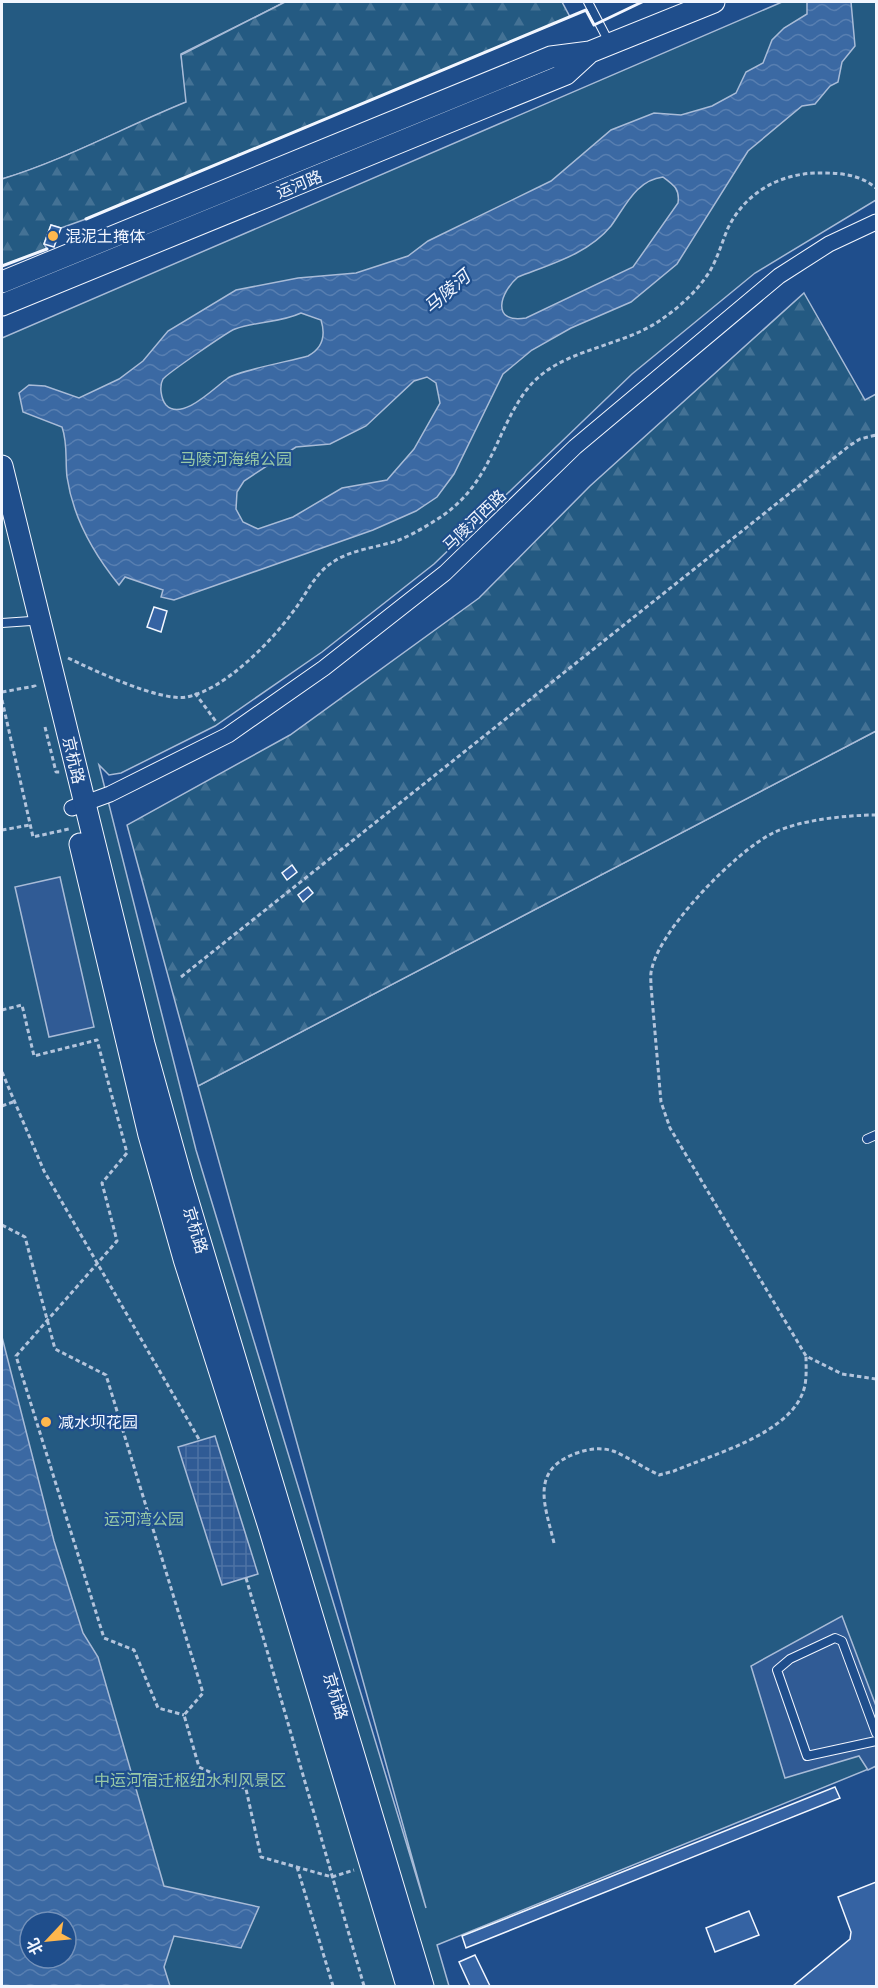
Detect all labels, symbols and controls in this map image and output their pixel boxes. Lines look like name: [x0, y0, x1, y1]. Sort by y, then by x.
street label: 运河路: [273, 166, 325, 202]
place label: 混泥土掩体: [65, 226, 145, 246]
marker: 混泥土掩体: [46, 229, 60, 243]
water label: 马陵河: [419, 263, 477, 318]
park label: 马陵河海绵公园: [180, 449, 292, 469]
street label: 马陵河西路: [438, 485, 510, 555]
street label: 京杭路: [59, 734, 89, 786]
street label: 京杭路: [179, 1204, 213, 1256]
place label: 减水坝花园: [58, 1412, 138, 1432]
marker: 减水坝花园: [39, 1415, 53, 1429]
park label: 运河湾公园: [104, 1509, 184, 1529]
street label: 京杭路: [319, 1670, 353, 1722]
park label: 中运河宿迁枢纽水利风景区: [94, 1770, 286, 1790]
north arrow: [18, 1910, 78, 1970]
text: 北: [22, 1935, 47, 1958]

